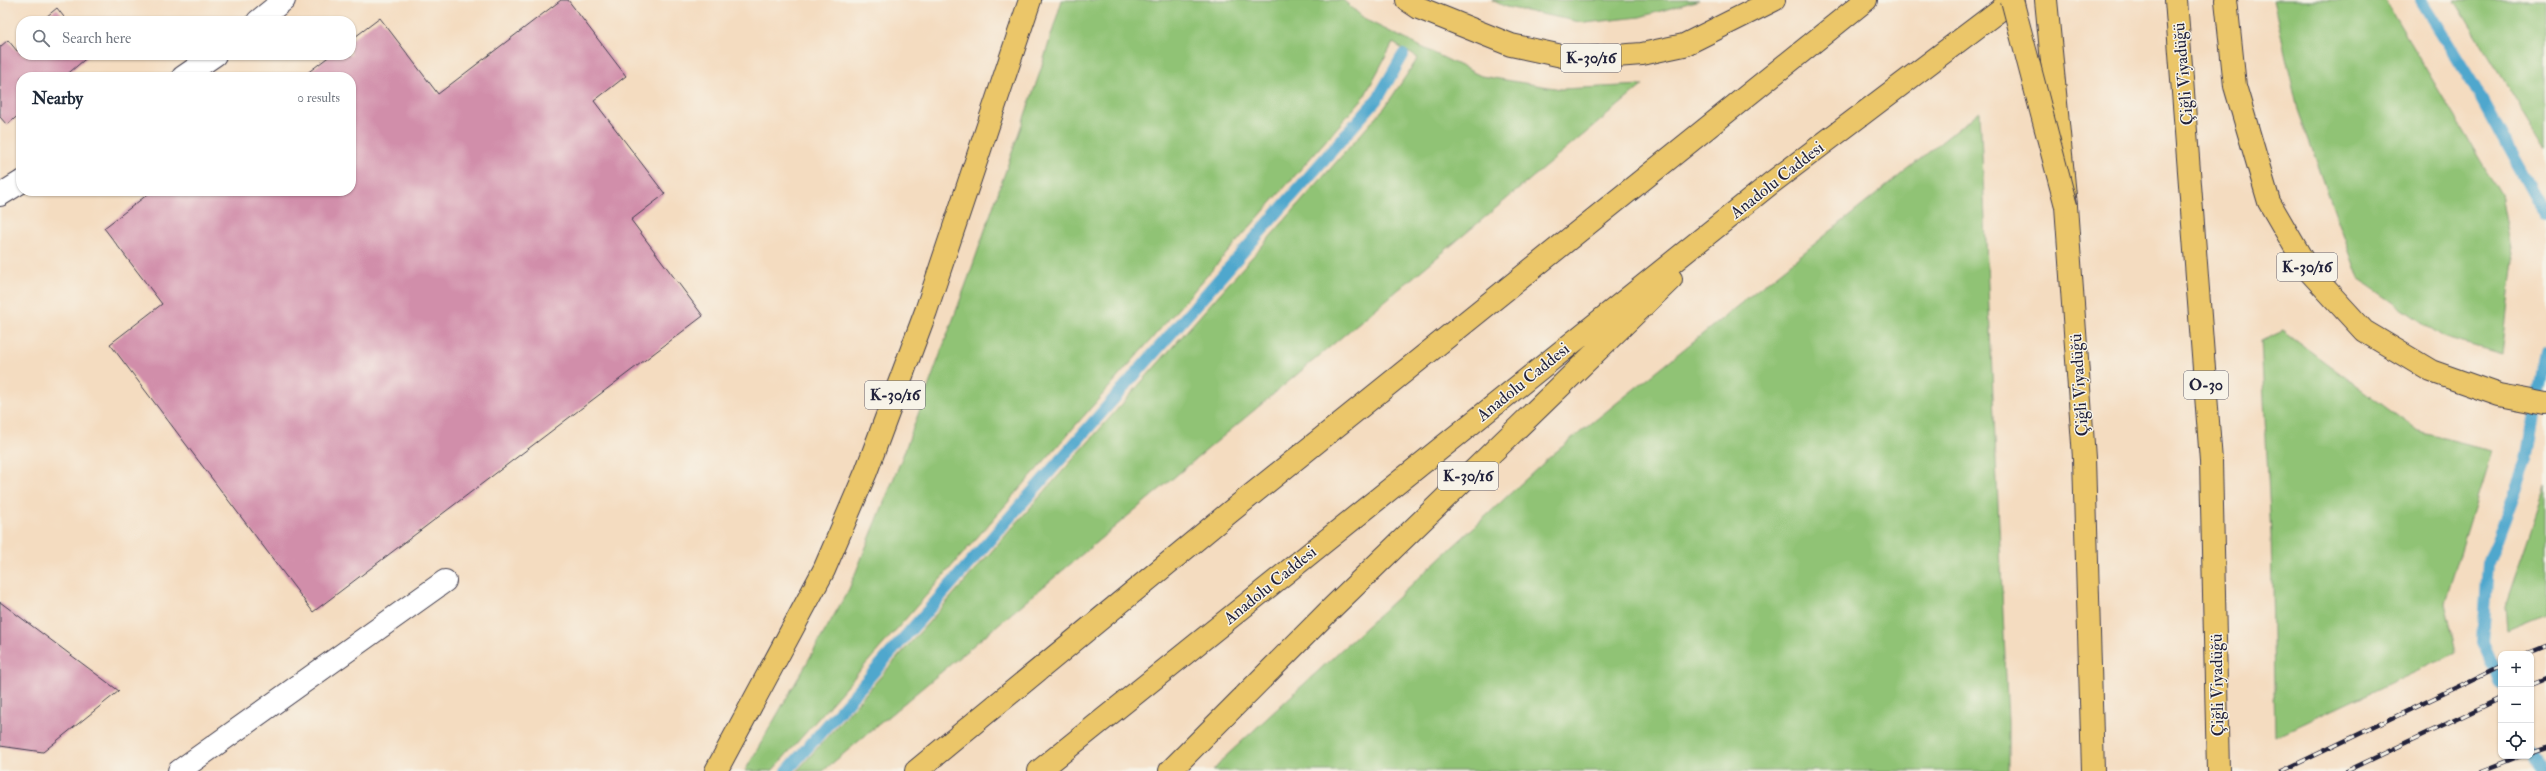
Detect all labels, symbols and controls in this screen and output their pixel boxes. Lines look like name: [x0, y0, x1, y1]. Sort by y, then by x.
search box: [16, 16, 356, 60]
street label: Çiğli Viyadüğü: [2168, 22, 2199, 126]
icon: search: [30, 27, 52, 49]
text: Search here: [62, 29, 131, 48]
road number: K-30/16: [1561, 44, 1621, 72]
text: Nearby: [32, 88, 83, 109]
text: 0 results: [297, 90, 340, 106]
street label: Anadolu Caddesi: [1725, 137, 1828, 224]
road number: K-30/16: [2277, 253, 2337, 281]
street label: Çiğli Viyadüğü: [2065, 333, 2094, 437]
street label: Anadolu Caddesi: [1472, 338, 1574, 426]
road number: O-30: [2184, 371, 2228, 399]
road number: K-30/16: [865, 381, 925, 409]
road number: K-30/16: [1438, 462, 1498, 490]
street label: Anadolu Caddesi: [1219, 541, 1321, 629]
street label: Çiğli Viyadüğü: [2206, 633, 2229, 737]
map controls: [2498, 651, 2534, 759]
button: +: [2498, 651, 2534, 687]
button: −: [2498, 687, 2534, 723]
button: locate: [2498, 723, 2534, 759]

